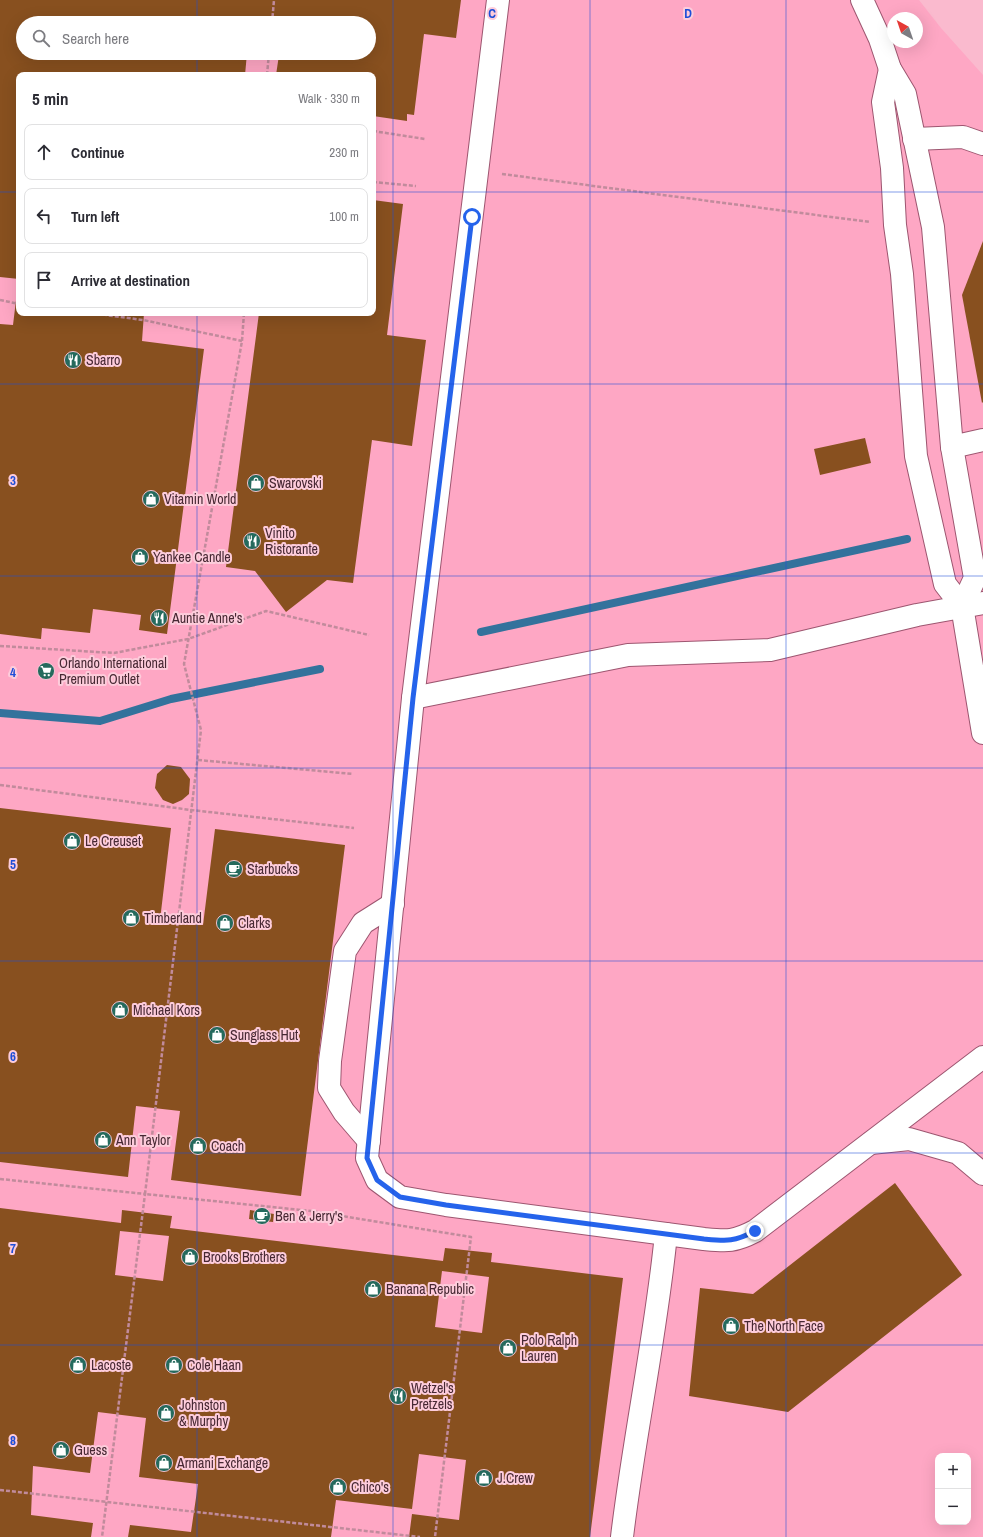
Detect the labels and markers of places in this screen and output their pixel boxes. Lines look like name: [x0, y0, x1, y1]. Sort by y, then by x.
restaurant icon: Sbarro: [63, 350, 83, 370]
place label: Sbarro: [86, 351, 120, 369]
shop icon: Swarovski: [246, 473, 266, 493]
place label: Swarovski: [269, 474, 322, 492]
shop icon: Vitamin World: [141, 489, 161, 509]
place label: Vitamin World: [164, 490, 236, 508]
place label: Vinito Ristorante: [265, 524, 318, 558]
restaurant icon: Vinito Ristorante: [242, 531, 262, 551]
shop icon: Yankee Candle: [130, 547, 150, 567]
place label: Yankee Candle: [153, 548, 231, 566]
restaurant icon: Auntie Anne's: [149, 608, 169, 628]
place label: Auntie Anne's: [171, 609, 243, 627]
place label: Orlando International Premium Outlet: [59, 654, 167, 688]
supermarket icon: Orlando International Premium Outlet: [36, 661, 56, 681]
shop icon: Le Creuset: [62, 831, 82, 851]
place label: Le Creuset: [85, 832, 141, 850]
cafe icon: Starbucks: [224, 859, 244, 879]
place label: Starbucks: [247, 860, 298, 878]
shop icon: Timberland: [121, 908, 141, 928]
place label: Timberland: [144, 909, 202, 927]
shop icon: Clarks: [215, 913, 235, 933]
place label: Clarks: [238, 914, 271, 932]
shop icon: Michael Kors: [110, 1000, 130, 1020]
place label: Michael Kors: [133, 1001, 200, 1019]
shop icon: Sunglass Hut: [207, 1025, 227, 1045]
place label: Sunglass Hut: [230, 1026, 298, 1044]
shop icon: Ann Taylor: [93, 1130, 113, 1150]
place label: Ann Taylor: [115, 1131, 170, 1149]
shop icon: Coach: [188, 1136, 208, 1156]
place label: Coach: [211, 1137, 244, 1155]
cafe icon: Ben & Jerry's: [252, 1206, 272, 1226]
place label: Ben & Jerry's: [275, 1207, 343, 1225]
shop icon: Brooks Brothers: [180, 1247, 200, 1267]
place label: Brooks Brothers: [203, 1248, 286, 1266]
shop icon: Banana Republic: [363, 1279, 383, 1299]
place label: Banana Republic: [386, 1280, 474, 1298]
shop icon: The North Face: [721, 1316, 741, 1336]
place label: The North Face: [744, 1317, 823, 1335]
place label: Polo Ralph Lauren: [521, 1331, 577, 1365]
shop icon: Polo Ralph Lauren: [498, 1338, 518, 1358]
shop icon: Lacoste: [68, 1355, 88, 1375]
shop icon: Cole Haan: [164, 1355, 184, 1375]
place label: Lacoste: [91, 1356, 131, 1374]
place label: Cole Haan: [187, 1356, 241, 1374]
place label: Wetzel's Pretzels: [411, 1379, 454, 1413]
restaurant icon: Wetzel's Pretzels: [388, 1386, 408, 1406]
place label: Johnston & Murphy: [179, 1396, 228, 1430]
shop icon: Johnston & Murphy: [156, 1403, 176, 1423]
shop icon: Guess: [51, 1440, 71, 1460]
place label: Guess: [74, 1441, 107, 1459]
shop icon: Armani Exchange: [154, 1453, 174, 1473]
place label: Armani Exchange: [176, 1454, 268, 1472]
shop icon: J.Crew: [474, 1468, 494, 1488]
place label: J.Crew: [497, 1469, 533, 1487]
shop icon: Chico's: [328, 1477, 348, 1497]
place label: Chico's: [351, 1478, 389, 1496]

